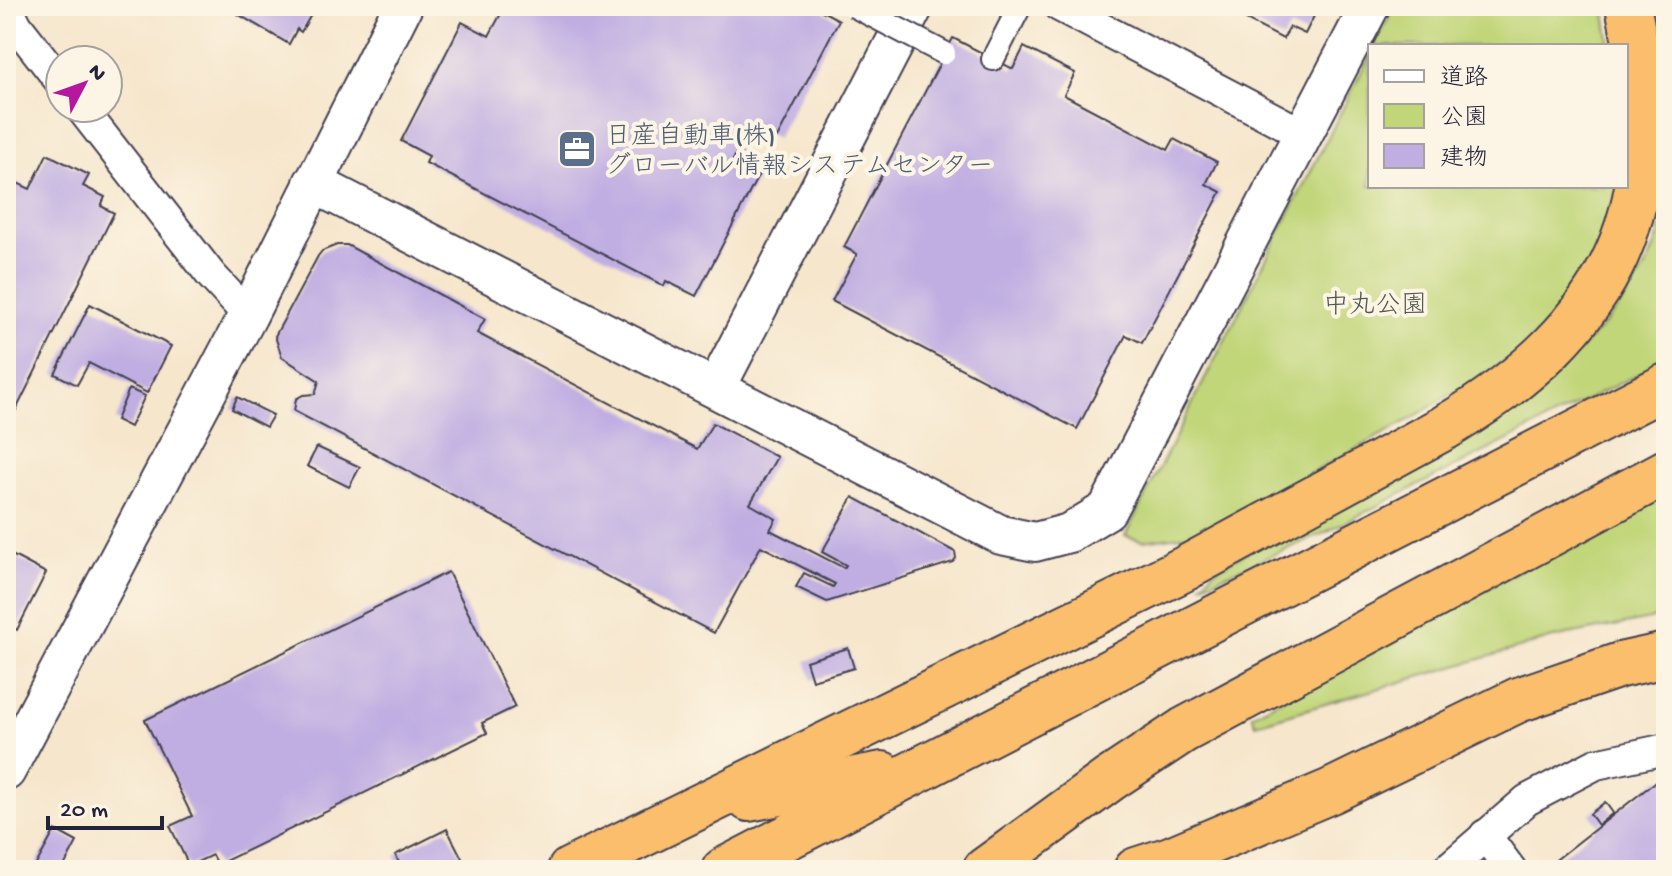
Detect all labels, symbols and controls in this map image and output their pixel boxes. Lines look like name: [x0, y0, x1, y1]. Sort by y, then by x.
north arrow: [44, 44, 124, 124]
legend: [1368, 44, 1628, 188]
text: N: [82, 60, 111, 87]
text: 道路: [1440, 64, 1488, 94]
text: 公園: [1440, 105, 1488, 134]
place label: 日産自動車(株) グローバル情報システムセンター: [605, 121, 993, 184]
office icon: 日産自動車(株) グローバル情報システムセンター: [556, 128, 598, 170]
text: 建物: [1440, 144, 1488, 174]
park label: 中丸公園: [1323, 290, 1427, 323]
scale bar: [48, 780, 162, 830]
text: 20 m: [60, 797, 108, 826]

